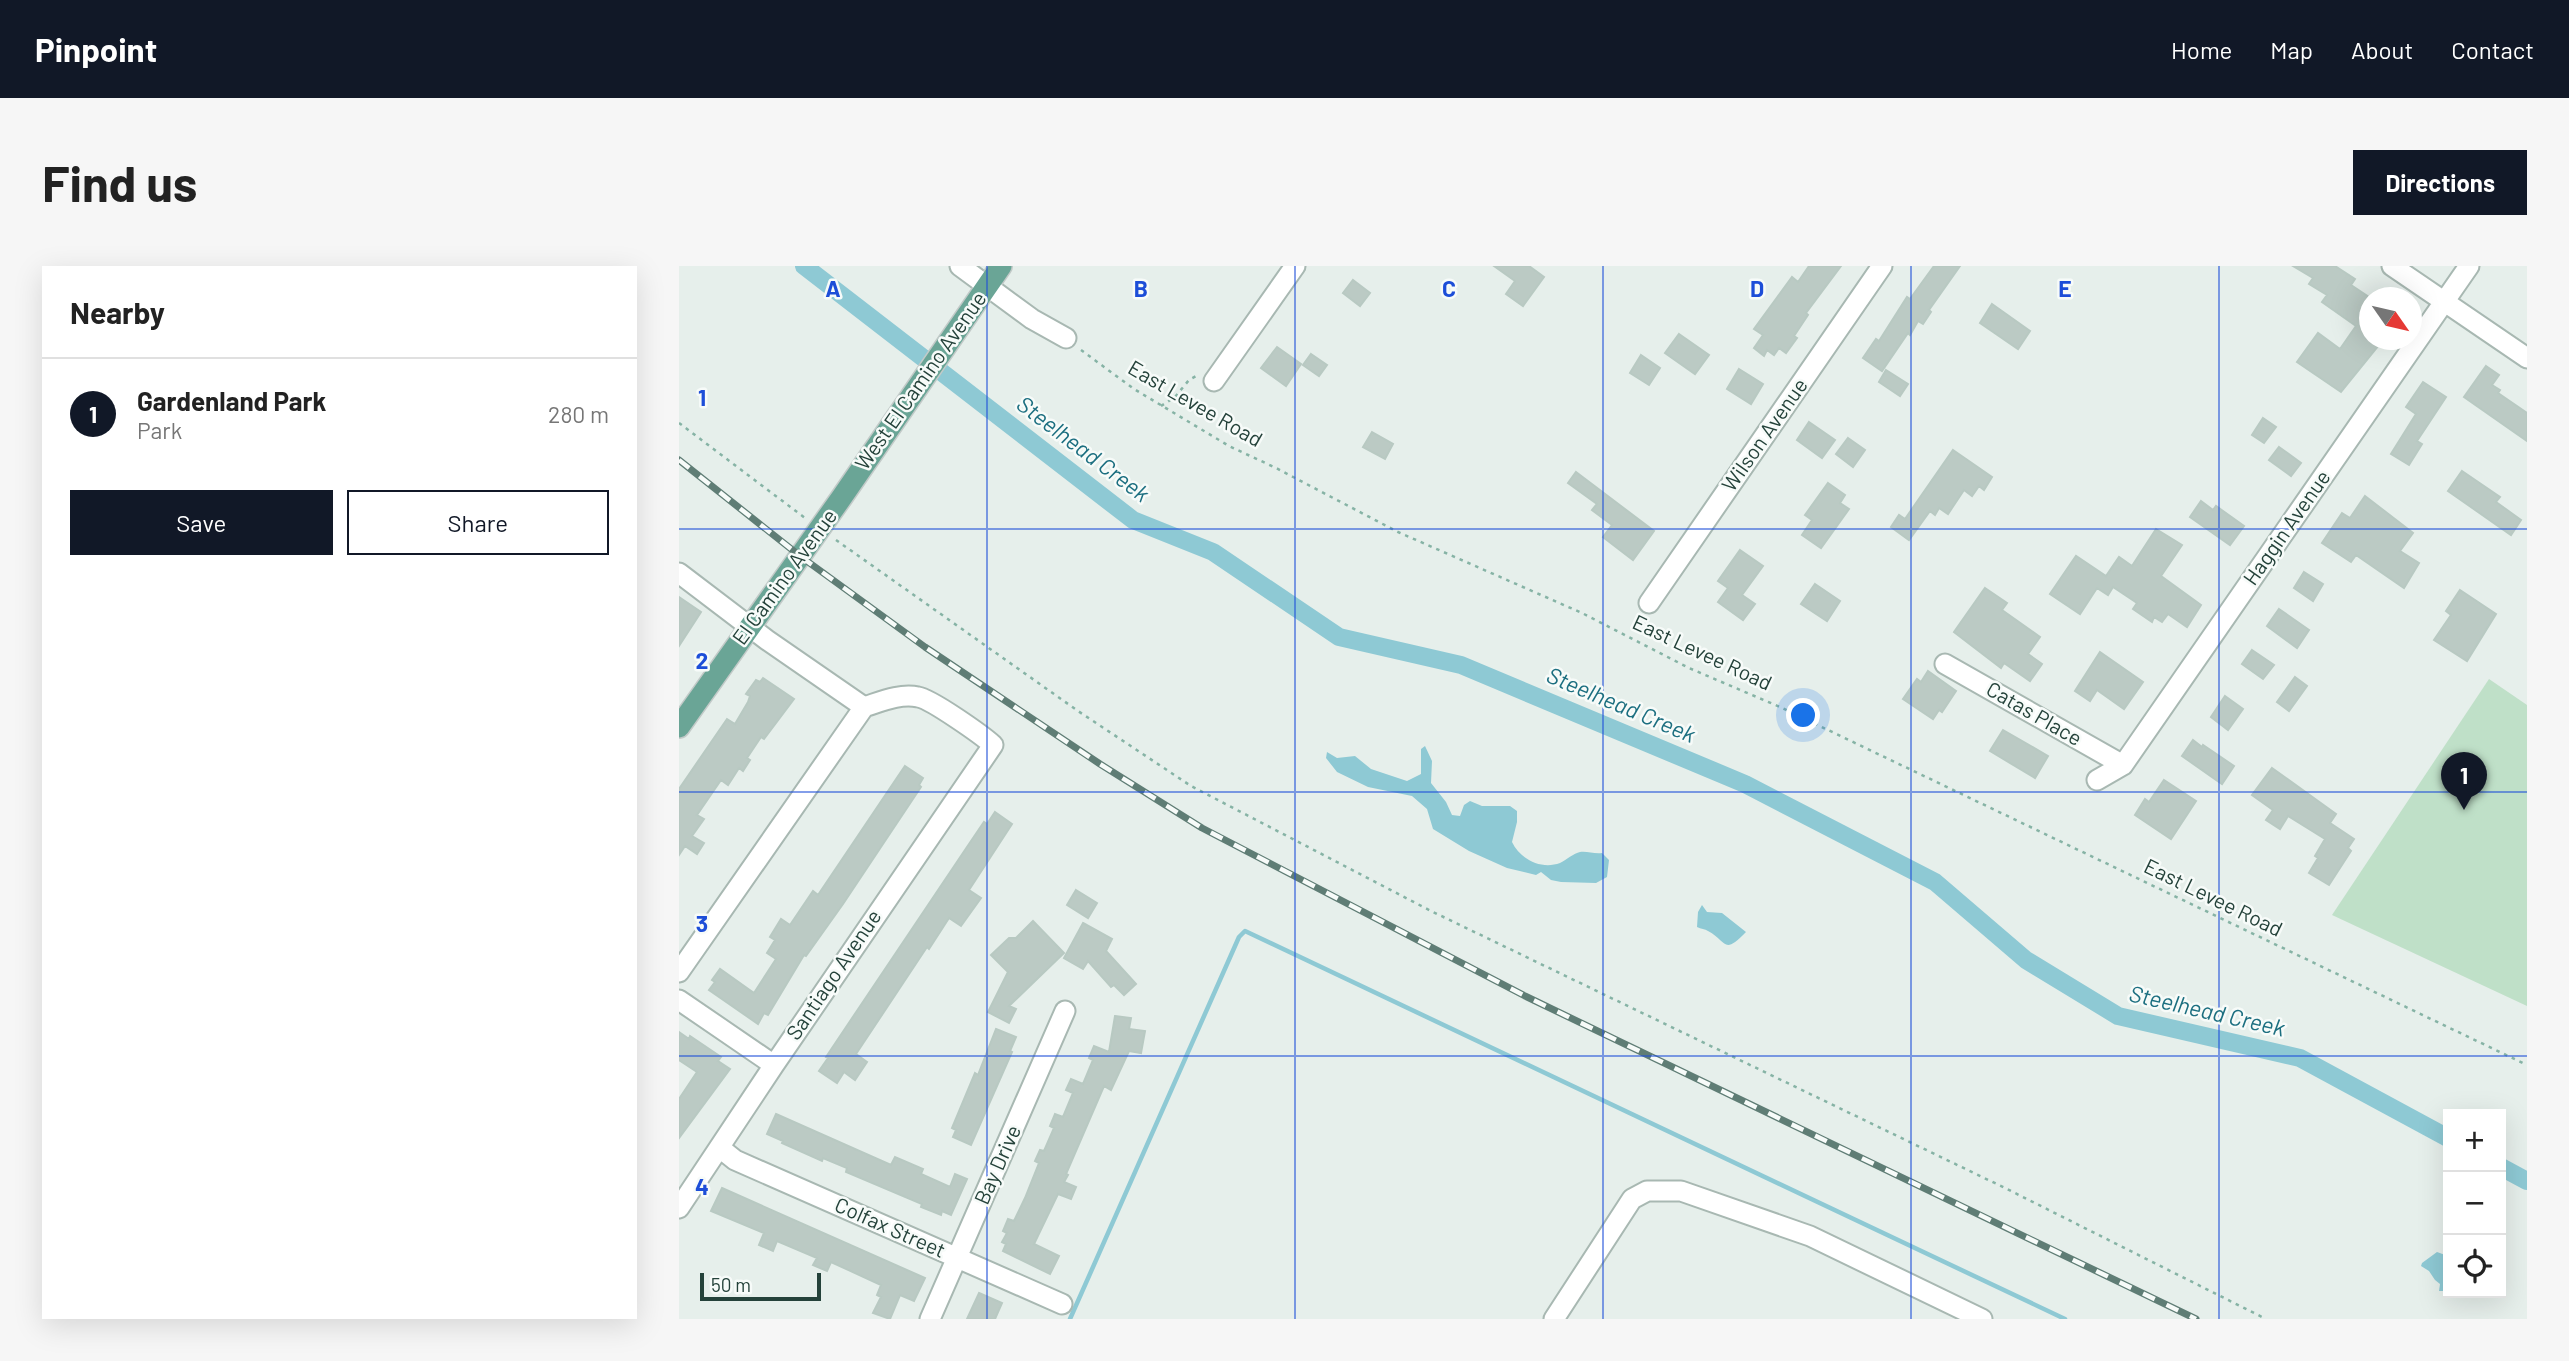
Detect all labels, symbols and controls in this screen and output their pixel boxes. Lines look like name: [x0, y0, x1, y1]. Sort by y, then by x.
text: Pinpoint: [35, 29, 157, 69]
text: Home: [2171, 35, 2232, 64]
text: Map: [2270, 35, 2313, 64]
text: About: [2351, 35, 2413, 64]
text: Contact: [2451, 35, 2534, 64]
button: Directions: [2353, 150, 2527, 215]
text: Find us: [42, 153, 197, 212]
text: A: [825, 274, 841, 302]
text: B: [1134, 274, 1148, 302]
text: C: [1442, 274, 1456, 302]
text: D: [1750, 274, 1764, 302]
text: E: [2058, 274, 2072, 302]
street label: West El Camino Avenue: [849, 286, 991, 474]
north arrow: [2359, 287, 2422, 350]
text: Nearby: [70, 294, 165, 330]
street label: East Levee Road: [1124, 354, 1267, 451]
street label: Wilson Avenue: [1716, 373, 1812, 496]
text: 1: [698, 383, 706, 411]
text: Gardenland Park: [137, 385, 326, 416]
water label: Steelhead Creek: [1012, 389, 1155, 507]
text: 1: [89, 400, 97, 428]
text: 280 m: [548, 400, 609, 428]
text: Park: [137, 416, 182, 444]
street label: Haggin Avenue: [2237, 465, 2335, 589]
button: Save: [70, 490, 333, 555]
button: Share: [347, 490, 609, 555]
street label: El Camino Avenue: [726, 504, 841, 649]
street label: East Levee Road: [1629, 608, 1776, 695]
text: 2: [696, 646, 708, 674]
water label: Steelhead Creek: [1543, 660, 1700, 748]
street label: Catas Place: [1983, 675, 2087, 750]
your location: [1786, 698, 1820, 732]
pin: 1: [2441, 752, 2487, 810]
street label: East Levee Road: [2140, 852, 2287, 941]
street label: Santiago Avenue: [780, 904, 886, 1044]
text: 3: [696, 909, 708, 937]
water label: Steelhead Creek: [2127, 979, 2288, 1042]
map controls: [2443, 1109, 2506, 1298]
button: +: [2443, 1109, 2506, 1172]
street label: Bay Drive: [968, 1121, 1025, 1208]
text: 4: [695, 1172, 709, 1200]
button: −: [2443, 1172, 2506, 1235]
street label: Colfax Street: [831, 1191, 950, 1262]
button: locate: [2443, 1235, 2506, 1298]
scale bar: [700, 1270, 821, 1302]
text: 50 m: [711, 1273, 751, 1296]

